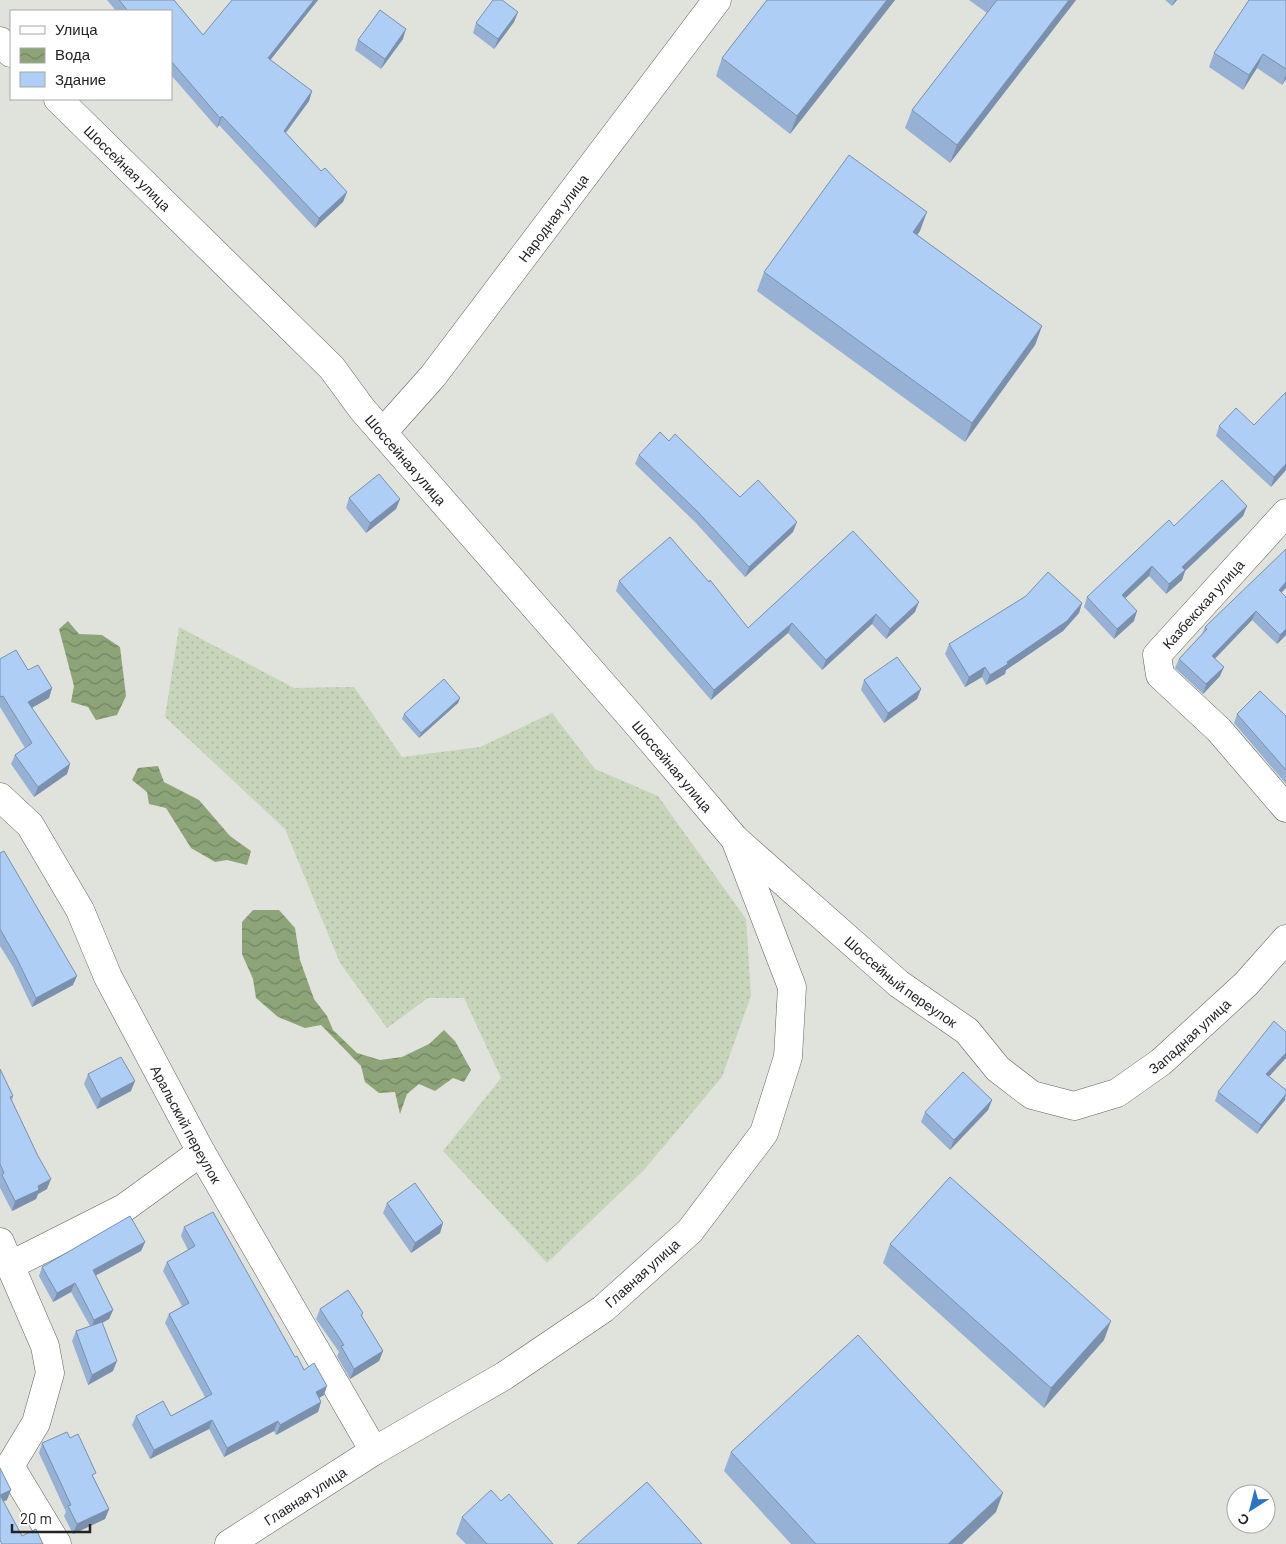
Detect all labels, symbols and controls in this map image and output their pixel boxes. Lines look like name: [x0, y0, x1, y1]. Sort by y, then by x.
legend: [10, 10, 172, 100]
text: Улица: [55, 20, 98, 38]
text: Вода: [55, 45, 91, 63]
text: Здание: [55, 70, 106, 88]
street label: Шоссейная улица: [81, 121, 175, 214]
street label: Народная улица: [514, 170, 591, 265]
street label: Шоссейная улица: [362, 411, 451, 509]
street label: Казбекская улица: [1159, 556, 1248, 652]
street label: Шоссейная улица: [629, 717, 717, 815]
street label: Шоссейный переулок: [842, 932, 962, 1031]
street label: Западная улица: [1145, 994, 1234, 1077]
street label: Аральский переулок: [148, 1062, 226, 1187]
street label: Главная улица: [601, 1235, 683, 1311]
street label: Главная улица: [261, 1463, 349, 1529]
north arrow: [1226, 1484, 1276, 1534]
scale bar: [12, 1502, 90, 1534]
text: 20 m: [20, 1509, 52, 1527]
text: С: [1234, 1510, 1252, 1530]

